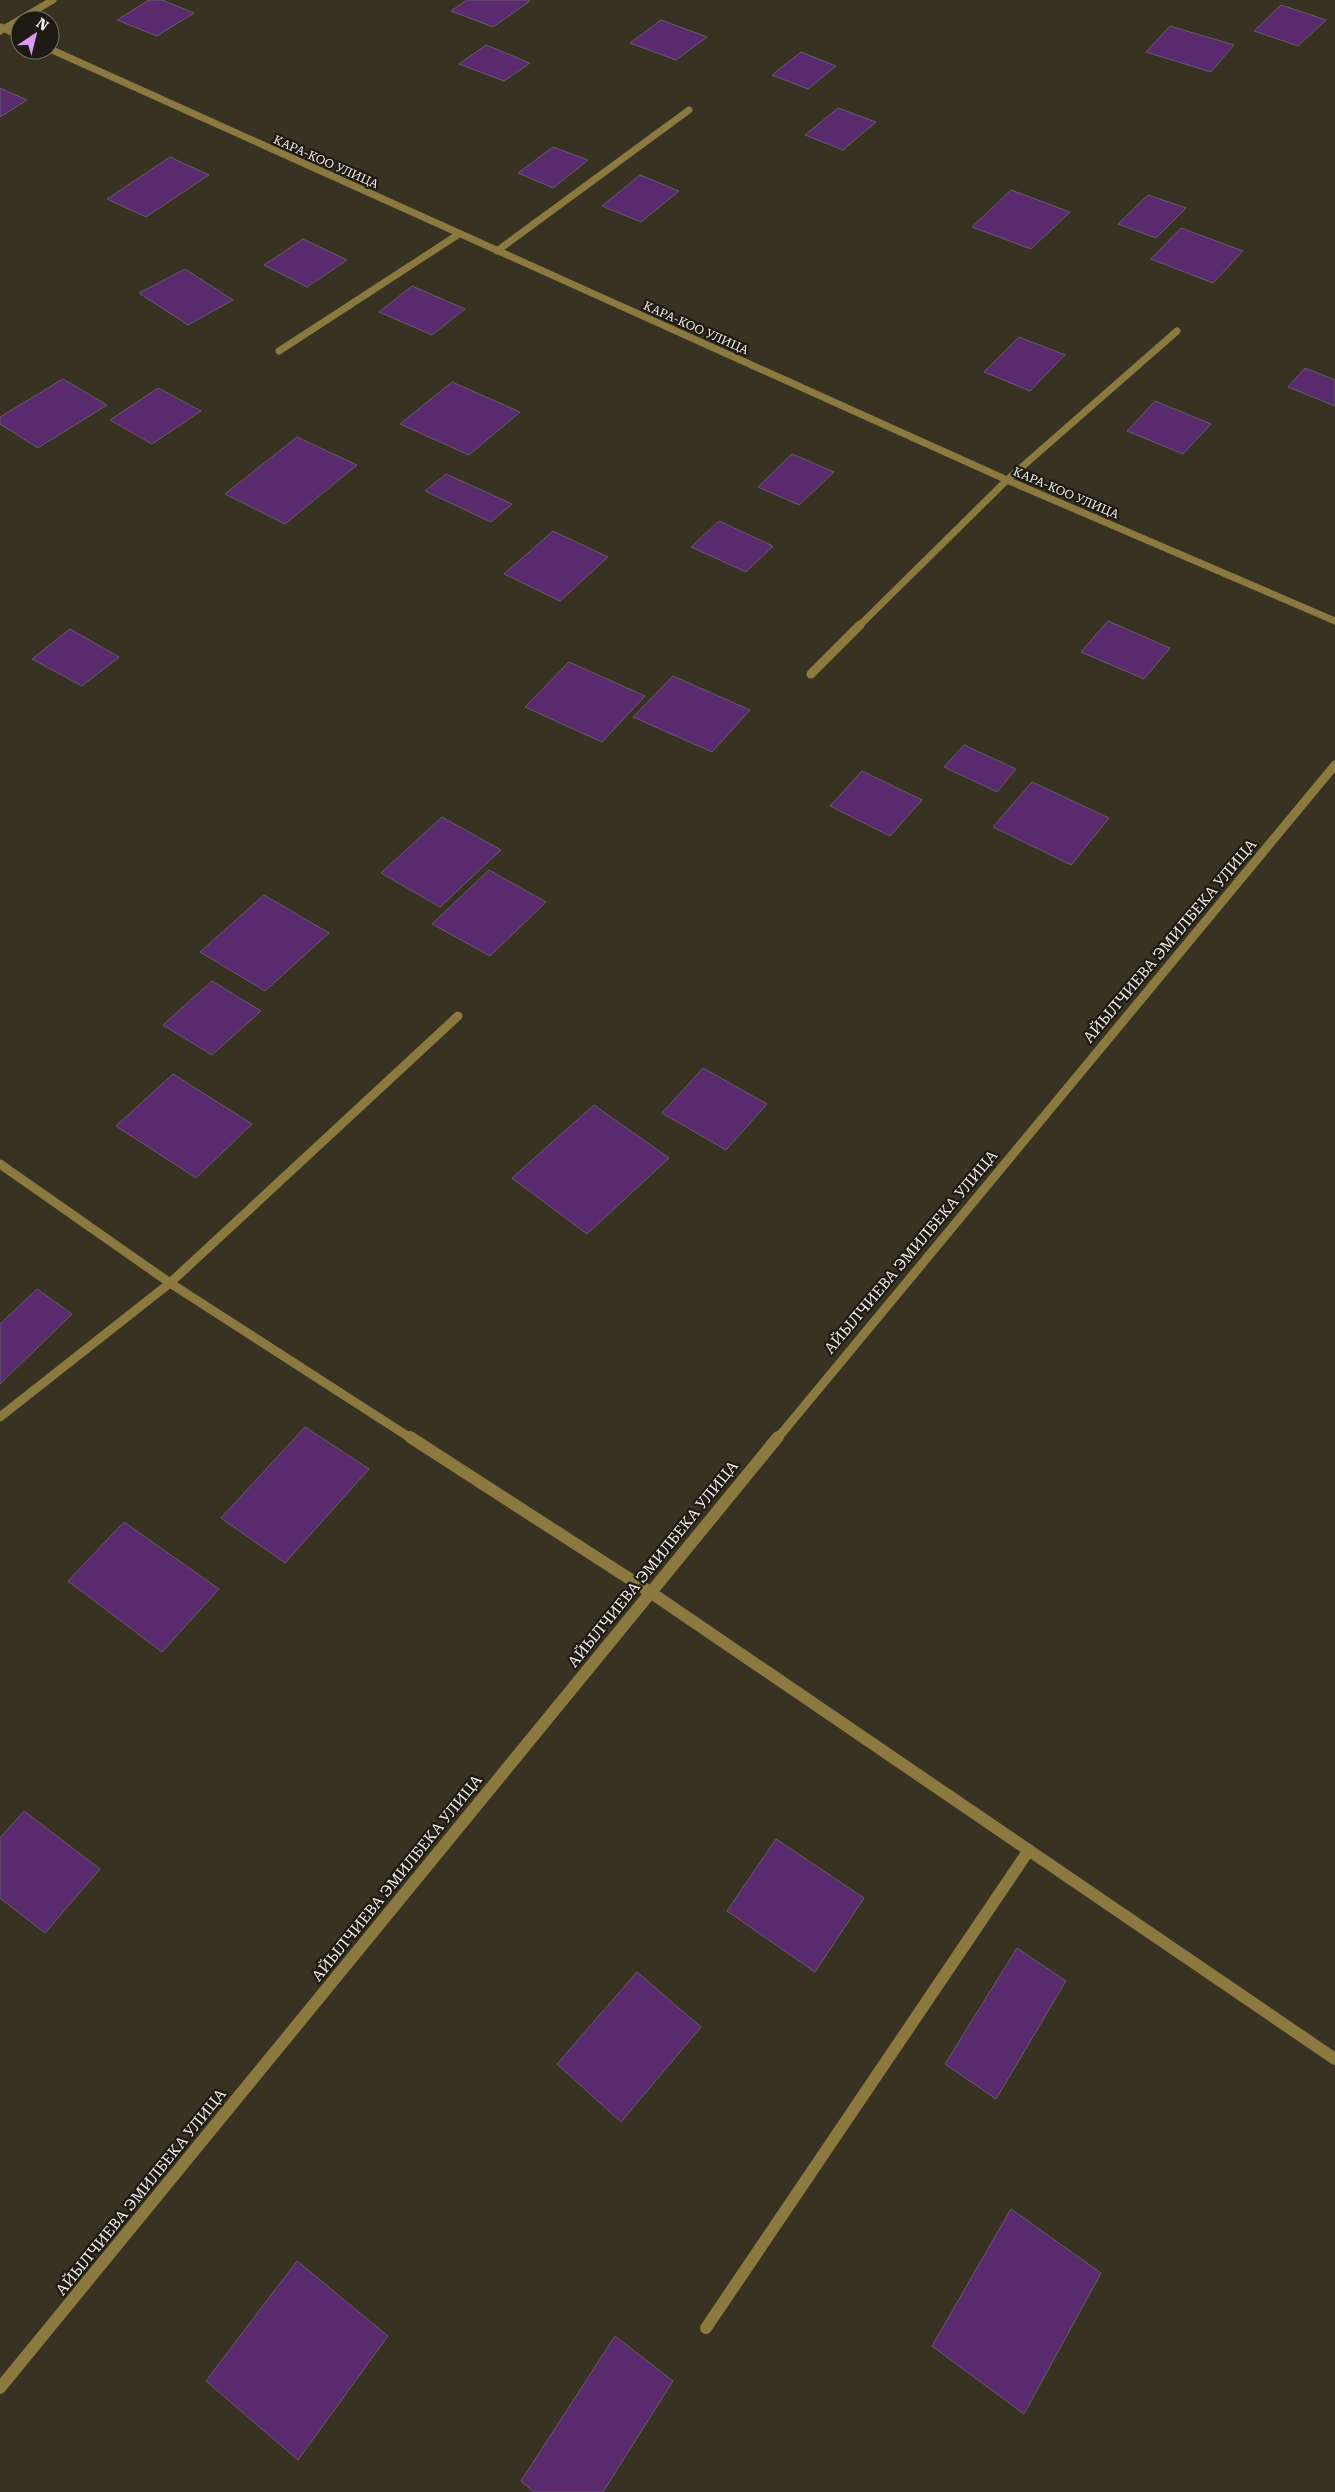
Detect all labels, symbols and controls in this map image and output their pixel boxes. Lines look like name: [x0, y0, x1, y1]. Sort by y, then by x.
north arrow: [10, 10, 60, 60]
text: N: [33, 15, 52, 34]
street label: КАРА-КОО УЛИЦА: [271, 133, 381, 192]
street label: КАРА-КОО УЛИЦА: [641, 299, 751, 358]
street label: КАРА-КОО УЛИЦА: [1011, 464, 1122, 522]
street label: АЙЫЛЧИЕВА ЭМИЛБЕКА УЛИЦА: [1080, 835, 1261, 1046]
street label: АЙЫЛЧИЕВА ЭМИЛБЕКА УЛИЦА: [821, 1146, 1002, 1357]
street label: АЙЫЛЧИЕВА ЭМИЛБЕКА УЛИЦА: [564, 1457, 742, 1671]
street label: АЙЫЛЧИЕВА ЭМИЛБЕКА УЛИЦА: [308, 1771, 486, 1985]
street label: АЙЫЛЧИЕВА ЭМИЛБЕКА УЛИЦА: [52, 2085, 230, 2299]

